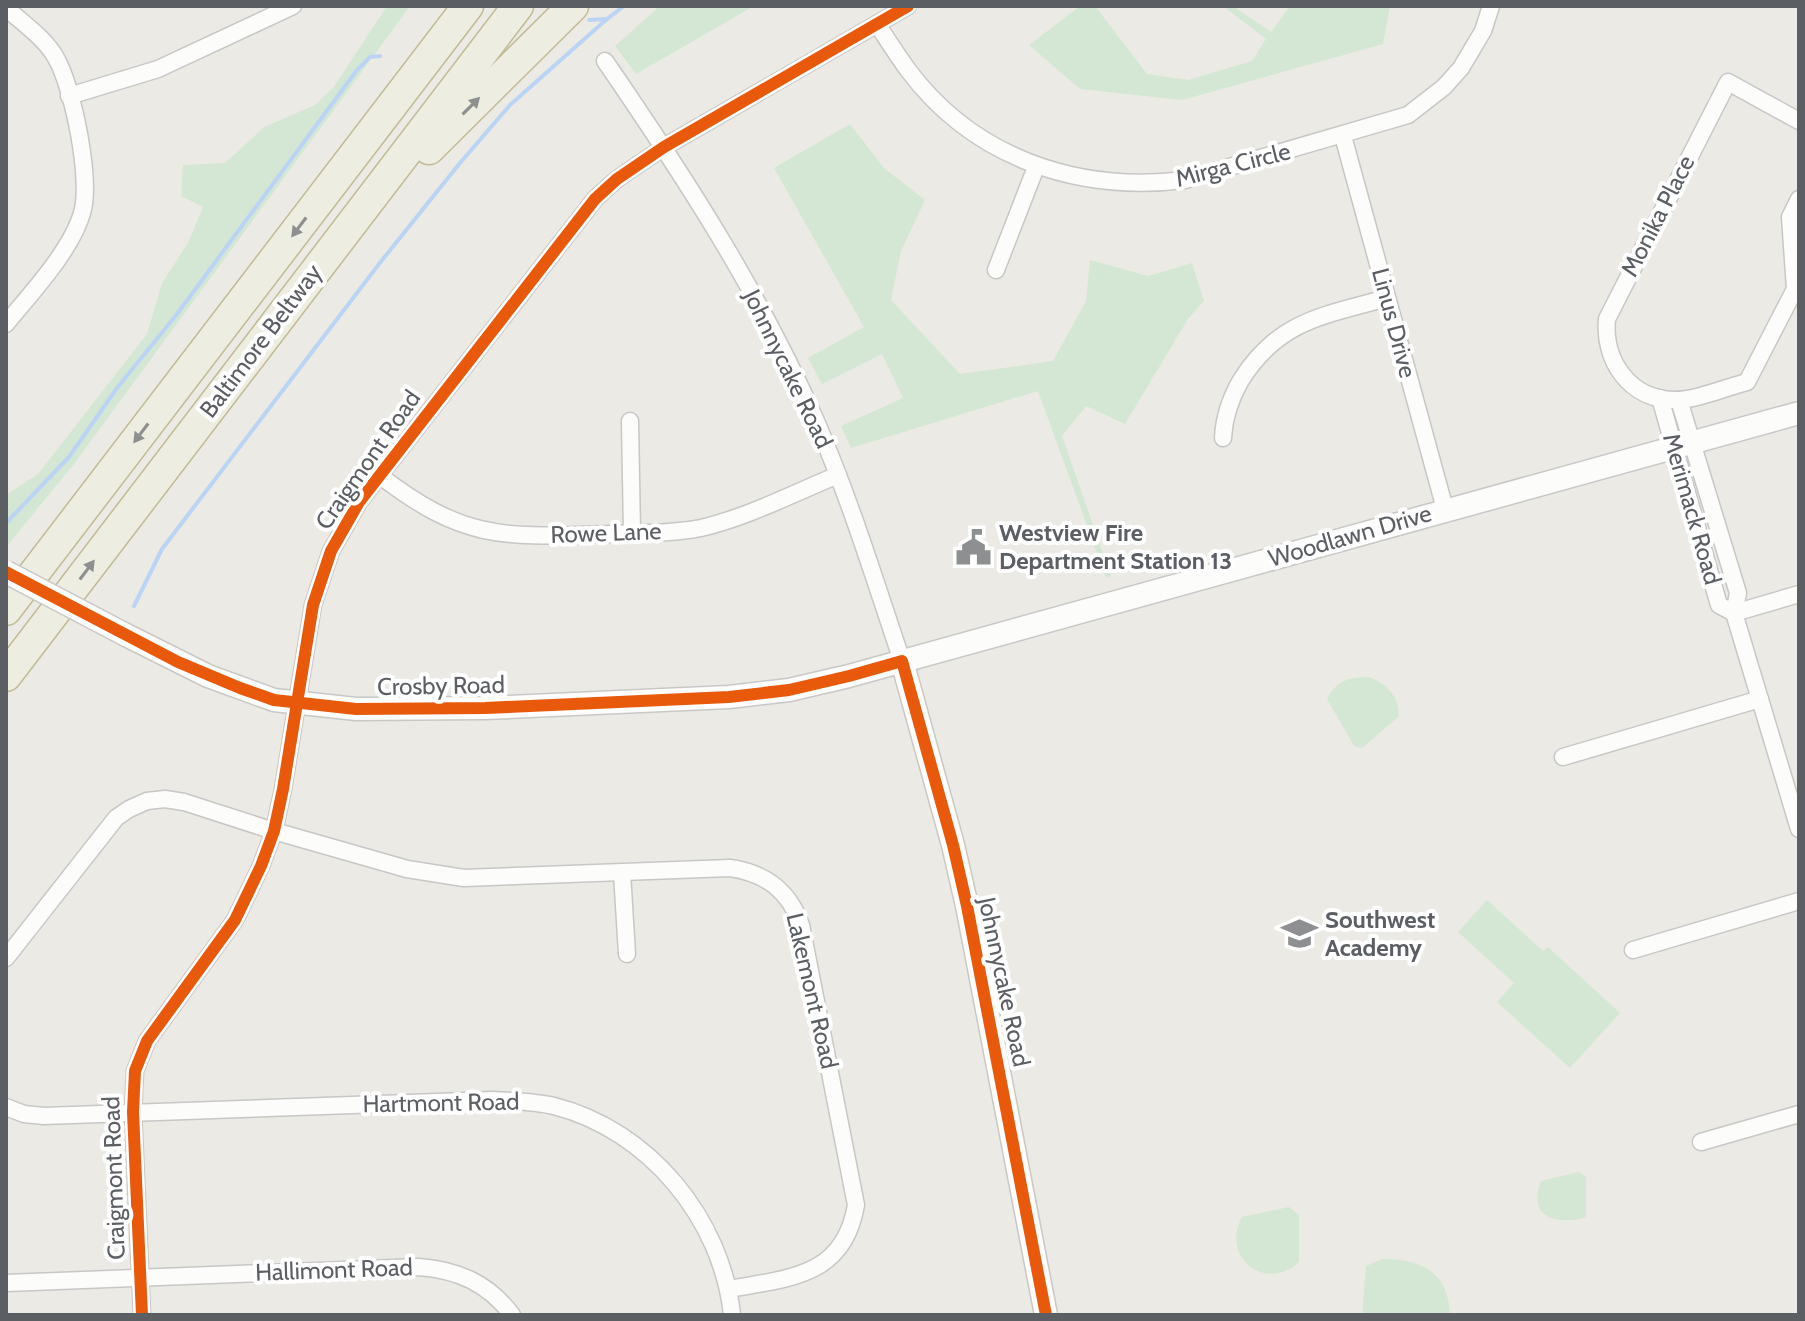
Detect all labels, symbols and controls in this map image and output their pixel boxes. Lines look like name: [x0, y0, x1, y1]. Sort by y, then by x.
one-way arrow: [461, 97, 480, 116]
street label: Mirga Circle: [1172, 136, 1293, 193]
street label: Monika Place: [1615, 150, 1700, 281]
one-way arrow: [292, 217, 308, 237]
street label: Baltimore Beltway: [194, 258, 328, 423]
street label: Linus Drive: [1366, 265, 1423, 381]
street label: Johnnycake Road: [737, 284, 839, 453]
street label: Craigmont Road: [309, 384, 426, 535]
one-way arrow: [134, 423, 150, 443]
street label: Merimack Road: [1657, 430, 1728, 588]
street label: Woodlawn Drive: [1265, 498, 1435, 573]
street label: Rowe Lane: [550, 516, 662, 549]
place label: Westview Fire Department Station 13: [999, 518, 1232, 575]
public building icon: Westview Fire Department Station 13: [954, 528, 992, 566]
one-way arrow: [79, 559, 95, 580]
street label: Crosby Road: [377, 670, 505, 701]
street label: Johnnycake Road: [972, 893, 1037, 1069]
place label: Southwest Academy: [1325, 905, 1435, 962]
street label: Lakemont Road: [780, 910, 845, 1072]
school or university icon: Southwest Academy: [1280, 915, 1318, 953]
street label: Hartmont Road: [362, 1087, 520, 1118]
street label: Craigmont Road: [96, 1096, 131, 1260]
street label: Hallimont Road: [255, 1252, 413, 1287]

